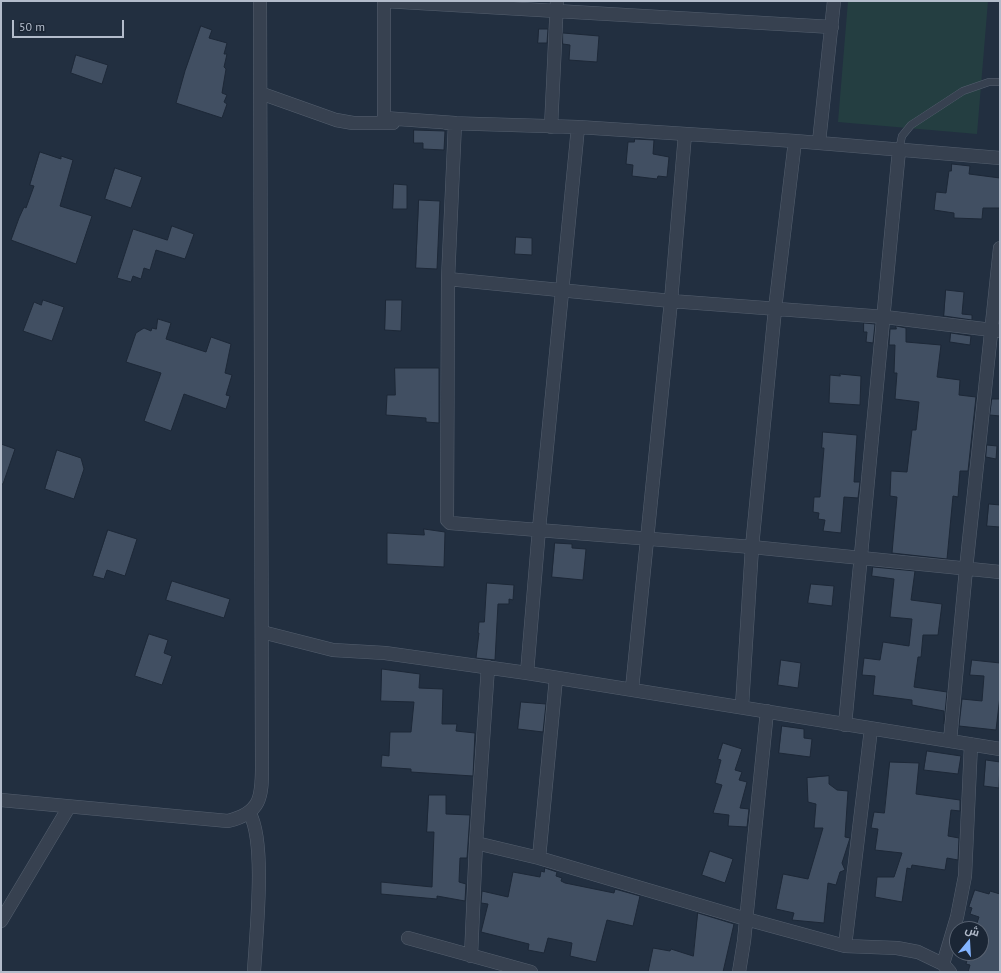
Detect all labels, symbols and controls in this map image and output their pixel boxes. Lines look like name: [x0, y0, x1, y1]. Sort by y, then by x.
scale bar: [14, 12, 126, 38]
text: 50 m: [19, 19, 45, 34]
north arrow: [949, 921, 989, 961]
text: ش: [964, 922, 981, 939]

